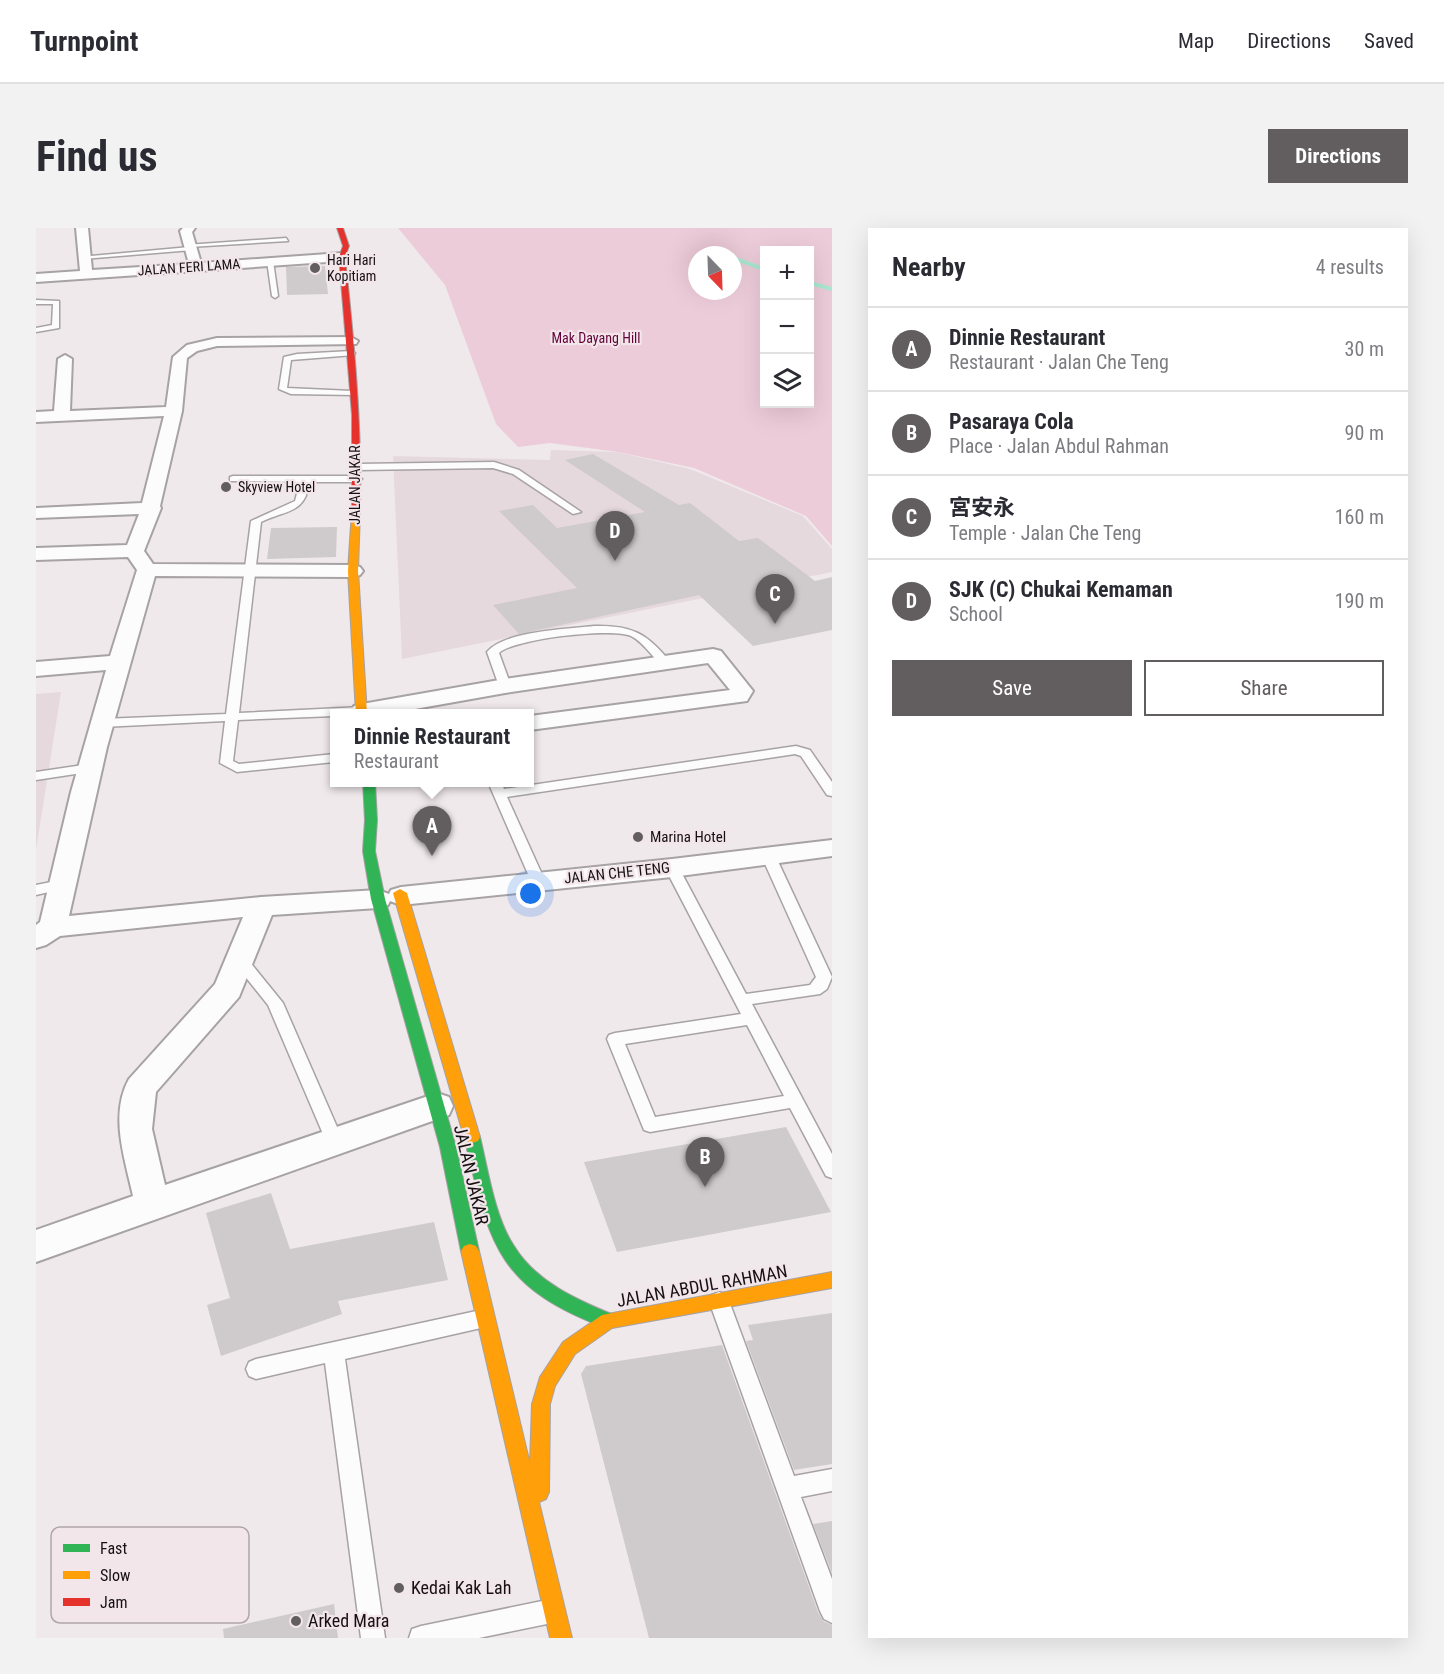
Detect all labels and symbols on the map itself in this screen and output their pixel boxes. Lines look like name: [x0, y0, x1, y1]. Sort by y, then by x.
north arrow: [688, 246, 742, 300]
place label: Hari Hari Kopitiam: [327, 252, 376, 284]
street label: JALAN FERI LAMA: [137, 255, 241, 279]
marker: Hari Hari Kopitiam: [308, 261, 322, 275]
park label: Mak Dayang Hill: [551, 330, 641, 346]
street label: JALAN JAKAR: [347, 445, 363, 525]
place label: Skyview Hotel: [238, 479, 315, 495]
marker: Skyview Hotel: [219, 480, 233, 494]
pin: D: [596, 512, 634, 561]
pin: C: [756, 574, 794, 624]
pin: A: [412, 806, 452, 856]
place label: Marina Hotel: [650, 828, 726, 846]
marker: Marina Hotel: [631, 830, 645, 844]
street label: JALAN CHE TENG: [563, 858, 671, 888]
your location: [516, 879, 545, 908]
street label: JALAN JAKAR: [450, 1123, 493, 1227]
pin: B: [686, 1138, 724, 1187]
street label: JALAN ABDUL RAHMAN: [615, 1260, 789, 1311]
legend: [51, 1527, 249, 1623]
text: Fast: [100, 1539, 127, 1558]
text: Slow: [100, 1566, 130, 1585]
place label: Kedai Kak Lah: [411, 1577, 511, 1598]
marker: Kedai Kak Lah: [392, 1581, 406, 1595]
text: Jam: [100, 1593, 127, 1612]
place label: Arked Mara: [308, 1610, 389, 1631]
marker: Arked Mara: [289, 1614, 303, 1628]

